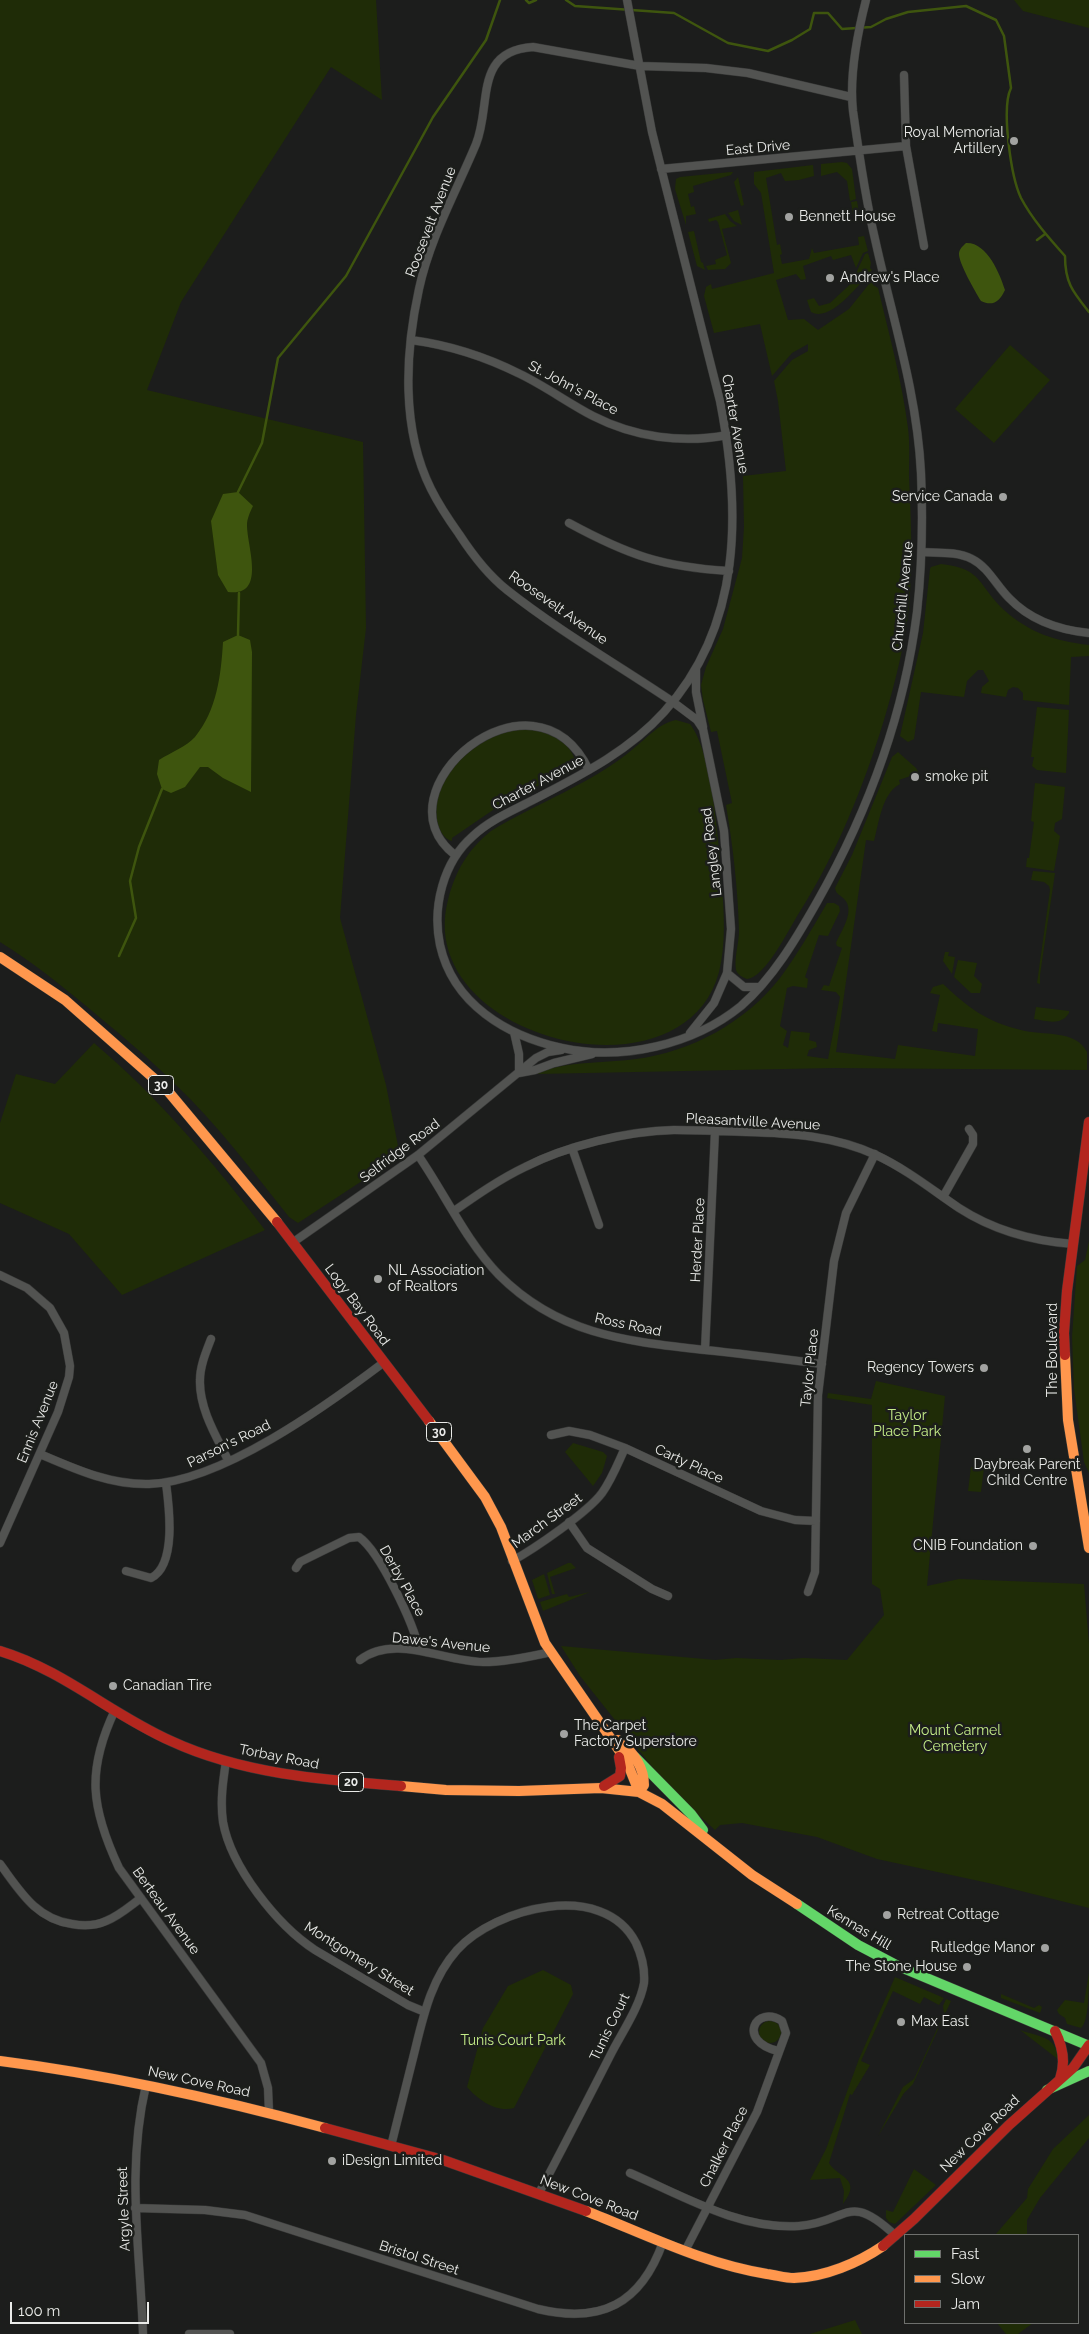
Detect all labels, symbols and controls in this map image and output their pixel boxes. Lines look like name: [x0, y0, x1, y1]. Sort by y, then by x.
place label: Royal Memorial Artillery: [904, 125, 1004, 158]
marker: Royal Memorial Artillery: [1008, 135, 1020, 147]
street label: East Drive: [725, 137, 791, 159]
street label: Roosevelt Avenue: [402, 164, 460, 280]
place label: Bennett House: [799, 209, 896, 225]
marker: Bennett House: [783, 211, 795, 223]
place label: Andrew's Place: [840, 270, 939, 286]
marker: Andrew's Place: [824, 272, 836, 284]
street label: St. John's Place: [525, 357, 621, 419]
street label: Charter Avenue: [718, 373, 752, 475]
place label: Service Canada: [892, 489, 993, 505]
marker: Service Canada: [997, 491, 1009, 503]
street label: Churchill Avenue: [889, 540, 917, 652]
street label: Roosevelt Avenue: [505, 568, 611, 648]
street label: Charter Avenue: [490, 752, 586, 814]
place label: smoke pit: [925, 769, 988, 785]
marker: smoke pit: [909, 771, 921, 783]
street label: Langley Road: [698, 807, 726, 897]
road number: 30: [148, 1076, 174, 1094]
street label: Pleasantville Avenue: [685, 1110, 821, 1134]
street label: Selfridge Road: [357, 1115, 443, 1187]
street label: Herder Place: [687, 1197, 709, 1283]
street label: Logy Bay Road: [321, 1261, 393, 1349]
place label: NL Association of Realtors: [388, 1263, 484, 1295]
marker: NL Association of Realtors: [372, 1273, 384, 1285]
street label: The Boulevard: [1045, 1303, 1061, 1397]
street label: Ross Road: [593, 1310, 663, 1340]
street label: Taylor Place: [798, 1328, 822, 1408]
place label: Regency Towers: [867, 1360, 974, 1376]
marker: Regency Towers: [978, 1362, 990, 1374]
street label: Ennis Avenue: [14, 1378, 62, 1466]
park label: Taylor Place Park: [873, 1408, 941, 1440]
street label: Parson's Road: [184, 1417, 274, 1471]
road number: 30: [426, 1422, 452, 1441]
street label: Carty Place: [652, 1441, 726, 1487]
marker: Daybreak Parent Child Centre: [1021, 1443, 1033, 1455]
place label: Daybreak Parent Child Centre: [973, 1457, 1081, 1490]
street label: March Street: [509, 1490, 585, 1552]
place label: CNIB Foundation: [913, 1538, 1023, 1554]
marker: CNIB Foundation: [1027, 1540, 1039, 1552]
street label: Derby Place: [376, 1543, 428, 1619]
street label: Dawe's Avenue: [391, 1629, 491, 1657]
place label: Canadian Tire: [123, 1678, 212, 1694]
marker: Canadian Tire: [107, 1680, 119, 1692]
place label: The Carpet Factory Superstore: [574, 1718, 697, 1750]
park label: Mount Carmel Cemetery: [909, 1723, 1001, 1755]
marker: The Carpet Factory Superstore: [558, 1728, 570, 1740]
street label: Torbay Road: [238, 1741, 320, 1773]
road number: 20: [338, 1772, 364, 1791]
street label: Berteau Avenue: [129, 1864, 203, 1958]
street label: Kennas Hill: [824, 1902, 894, 1954]
place label: Retreat Cottage: [897, 1907, 999, 1923]
marker: Retreat Cottage: [881, 1909, 893, 1921]
street label: Montgomery Street: [301, 1918, 417, 2000]
place label: Rutledge Manor: [931, 1940, 1035, 1956]
marker: Rutledge Manor: [1039, 1942, 1051, 1954]
place label: The Stone House: [845, 1959, 957, 1975]
marker: The Stone House: [961, 1961, 973, 1973]
street label: Tunis Court: [586, 1990, 634, 2064]
place label: Max East: [911, 2014, 969, 2030]
marker: Max East: [895, 2016, 907, 2028]
park label: Tunis Court Park: [460, 2033, 566, 2049]
street label: New Cove Road: [146, 2063, 252, 2101]
street label: New Cove Road: [937, 2092, 1023, 2176]
street label: Chalker Place: [696, 2104, 752, 2190]
place label: iDesign Limited: [342, 2153, 442, 2169]
marker: iDesign Limited: [326, 2155, 338, 2167]
street label: Argyle Street: [114, 2166, 134, 2252]
street label: New Cove Road: [537, 2172, 641, 2224]
legend: [904, 2234, 1079, 2324]
street label: Bristol Street: [377, 2237, 461, 2279]
text: Fast: [951, 2245, 979, 2263]
text: Slow: [951, 2270, 985, 2288]
scale bar: [12, 2292, 151, 2324]
text: Jam: [951, 2295, 980, 2313]
text: 100 m: [18, 2302, 60, 2320]

